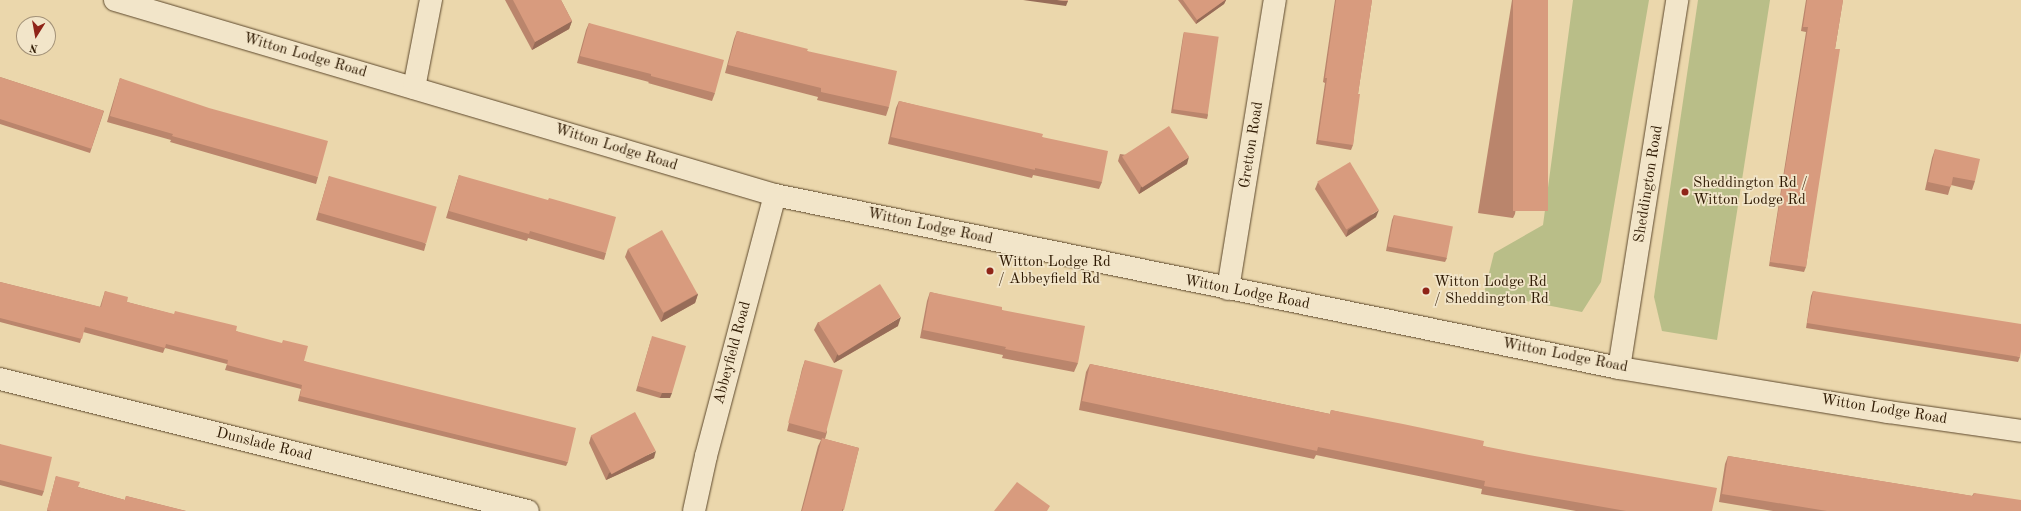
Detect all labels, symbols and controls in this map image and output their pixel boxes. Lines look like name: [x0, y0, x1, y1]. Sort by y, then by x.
north arrow: [16, 16, 56, 56]
street label: Witton Lodge Road: [241, 30, 369, 82]
text: N: [29, 41, 39, 53]
street label: Gretton Road: [1236, 100, 1268, 190]
street label: Witton Lodge Road: [552, 121, 680, 175]
street label: Sheddington Road: [1631, 124, 1667, 244]
place label: Sheddington Rd / Witton Lodge Rd: [1693, 174, 1808, 209]
marker: Sheddington Rd / Witton Lodge Rd: [1680, 187, 1690, 197]
street label: Witton Lodge Road: [866, 205, 994, 249]
place label: Witton Lodge Rd / Abbeyfield Rd: [998, 253, 1111, 288]
marker: Witton Lodge Rd / Abbeyfield Rd: [985, 266, 995, 276]
street label: Witton Lodge Road: [1183, 272, 1311, 314]
place label: Witton Lodge Rd / Sheddington Rd: [1434, 273, 1549, 308]
marker: Witton Lodge Rd / Sheddington Rd: [1421, 286, 1431, 296]
street label: Abbeyfield Road: [711, 299, 755, 407]
street label: Witton Lodge Road: [1501, 335, 1629, 377]
street label: Witton Lodge Road: [1820, 391, 1948, 429]
street label: Dunslade Road: [214, 424, 314, 466]

